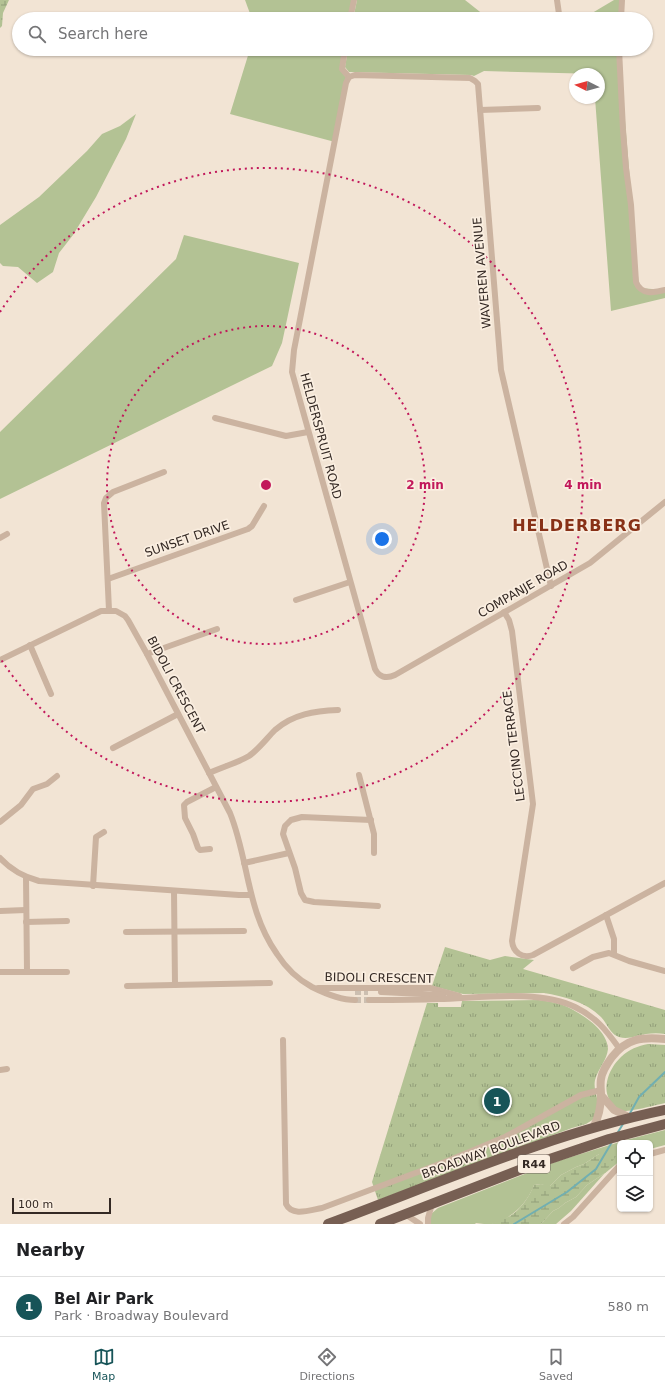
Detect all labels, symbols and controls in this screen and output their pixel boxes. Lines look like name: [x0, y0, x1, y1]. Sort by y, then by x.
search box: [12, 12, 653, 56]
icon: search: [26, 23, 48, 45]
text: Search here: [58, 25, 148, 43]
north arrow: [569, 68, 605, 104]
street label: WAVEREN AVENUE: [470, 217, 494, 329]
street label: HELDERSPRUIT ROAD: [297, 371, 345, 501]
centre of rings: [259, 478, 273, 492]
text: 2 min: [406, 478, 444, 492]
text: 4 min: [564, 478, 602, 492]
district label: HELDERBERG: [512, 516, 642, 535]
street label: SUNSET DRIVE: [143, 518, 231, 560]
your location: [372, 529, 392, 549]
street label: COMPANJE ROAD: [475, 557, 571, 621]
street label: BIDOLI CRESCENT: [144, 634, 208, 737]
street label: LECCINO TERRACE: [500, 690, 528, 802]
street label: BIDOLI CRESCENT: [325, 970, 434, 986]
pin: 1: [484, 1086, 510, 1116]
street label: BROADWAY BOULEVARD: [420, 1118, 562, 1182]
map controls: [617, 1140, 653, 1212]
button: locate: [617, 1140, 653, 1176]
road number: R44: [518, 1155, 550, 1173]
button: layers: [617, 1176, 653, 1212]
scale bar: [12, 1196, 111, 1215]
text: 100 m: [18, 1198, 53, 1211]
text: Nearby: [16, 1240, 85, 1260]
text: Bel Air Park: [54, 1290, 153, 1308]
text: 1: [24, 1299, 34, 1314]
text: 580 m: [607, 1299, 649, 1314]
text: Park · Broadway Boulevard: [54, 1308, 229, 1323]
tab: Map: [92, 1346, 115, 1383]
tab: Directions: [299, 1346, 355, 1383]
tab: Saved: [539, 1346, 573, 1383]

